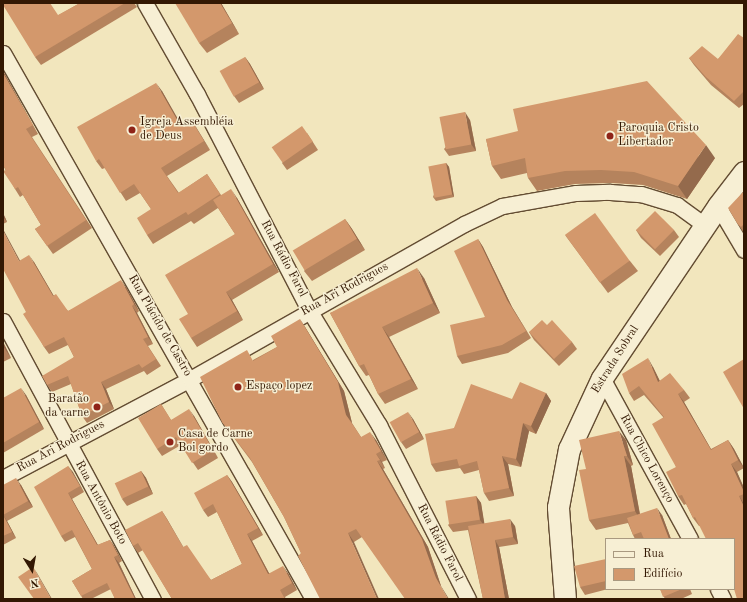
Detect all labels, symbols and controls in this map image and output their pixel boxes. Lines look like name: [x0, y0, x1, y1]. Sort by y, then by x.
place label: Igreja Assembléia de Deus: [140, 116, 233, 144]
place label: Paroquia Cristo Libertador: [618, 122, 699, 150]
marker: Igreja Assembléia de Deus: [127, 125, 137, 135]
marker: Paroquia Cristo Libertador: [605, 131, 615, 141]
street label: Rua Rádio Farol: [257, 218, 309, 300]
street label: Rua Ari Rodrigues: [299, 260, 391, 320]
street label: Rua Plácido de Castro: [124, 273, 194, 379]
street label: Estrada Sobral: [589, 323, 643, 397]
place label: Espaço lopez: [246, 380, 312, 394]
marker: Espaço lopez: [233, 382, 243, 392]
place label: Baratão da carne: [45, 393, 89, 421]
marker: Baratão da carne: [92, 402, 102, 412]
street label: Rua Chico Lorenço: [616, 412, 676, 506]
street label: Rua Ari Rodrigues: [15, 418, 107, 476]
place label: Casa de Carne Boi gordo: [178, 428, 252, 456]
marker: Casa de Carne Boi gordo: [165, 437, 175, 447]
street label: Rua Antônio Boto: [71, 459, 129, 547]
street label: Rua Rádio Farol: [413, 502, 465, 584]
legend: [605, 538, 735, 590]
text: Rua: [643, 548, 664, 560]
north arrow: [12, 550, 52, 590]
text: Edifício: [643, 568, 682, 580]
text: N: [29, 576, 40, 588]

